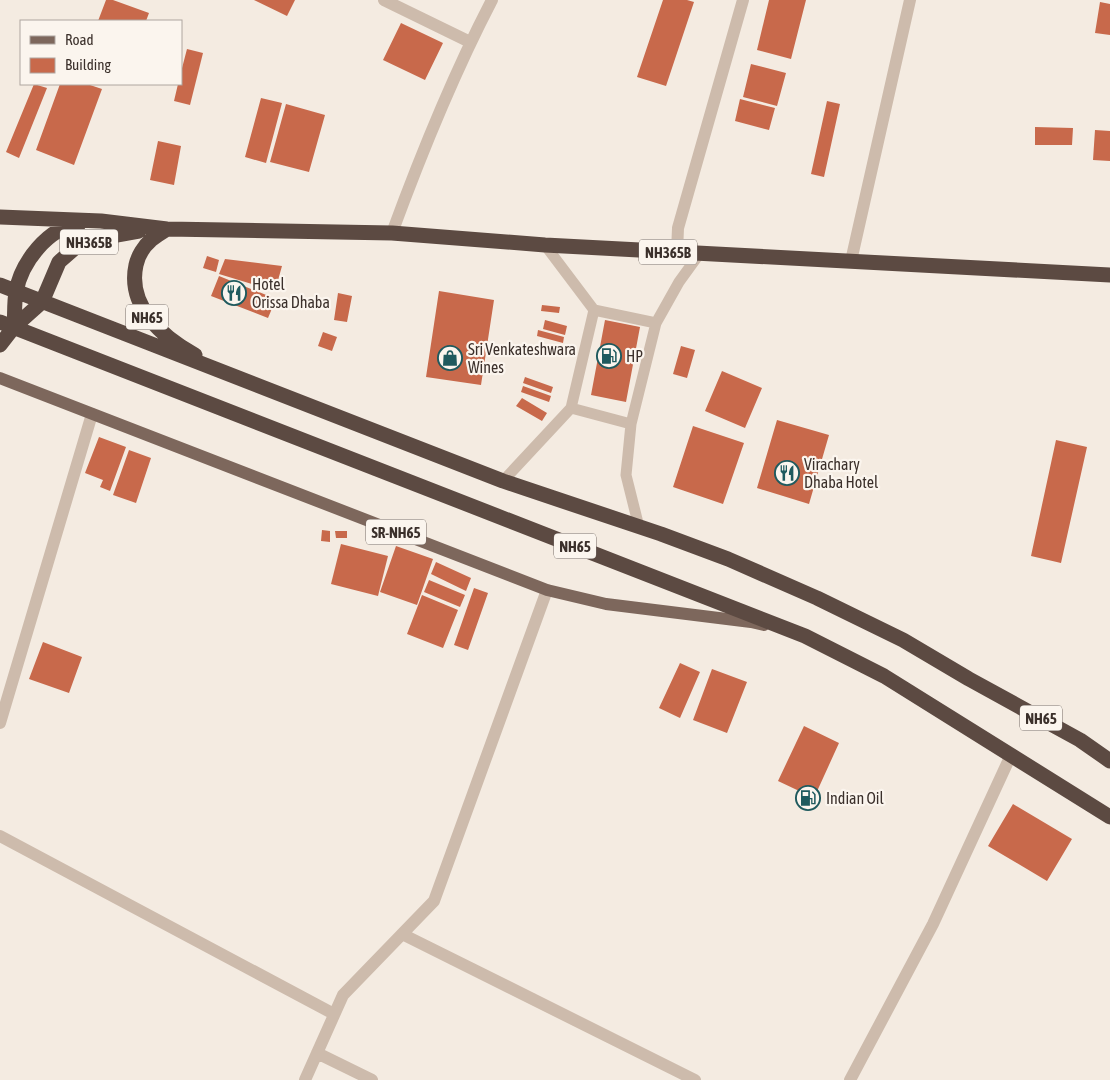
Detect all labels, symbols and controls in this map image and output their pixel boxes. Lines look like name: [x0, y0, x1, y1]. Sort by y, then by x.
legend: [20, 20, 182, 85]
text: Road: [65, 31, 94, 48]
text: Building: [65, 56, 111, 73]
road number: NH365B: [60, 230, 118, 254]
road number: NH365B: [639, 240, 697, 264]
place label: Hotel Orissa Dhaba: [252, 275, 330, 311]
restaurant icon: Hotel Orissa Dhaba: [221, 280, 247, 306]
road number: NH65: [126, 304, 168, 330]
place label: Sri Venkateshwara Wines: [468, 340, 576, 376]
fuel station icon: HP: [596, 343, 622, 369]
shop icon: Sri Venkateshwara Wines: [437, 345, 463, 371]
place label: HP: [626, 347, 643, 365]
place label: Virachary Dhaba Hotel: [804, 455, 879, 491]
restaurant icon: Virachary Dhaba Hotel: [774, 460, 800, 486]
road number: SR-NH65: [366, 520, 426, 544]
road number: NH65: [554, 534, 596, 558]
road number: NH65: [1020, 706, 1062, 730]
fuel station icon: Indian Oil: [795, 785, 821, 811]
place label: Indian Oil: [826, 789, 885, 807]

